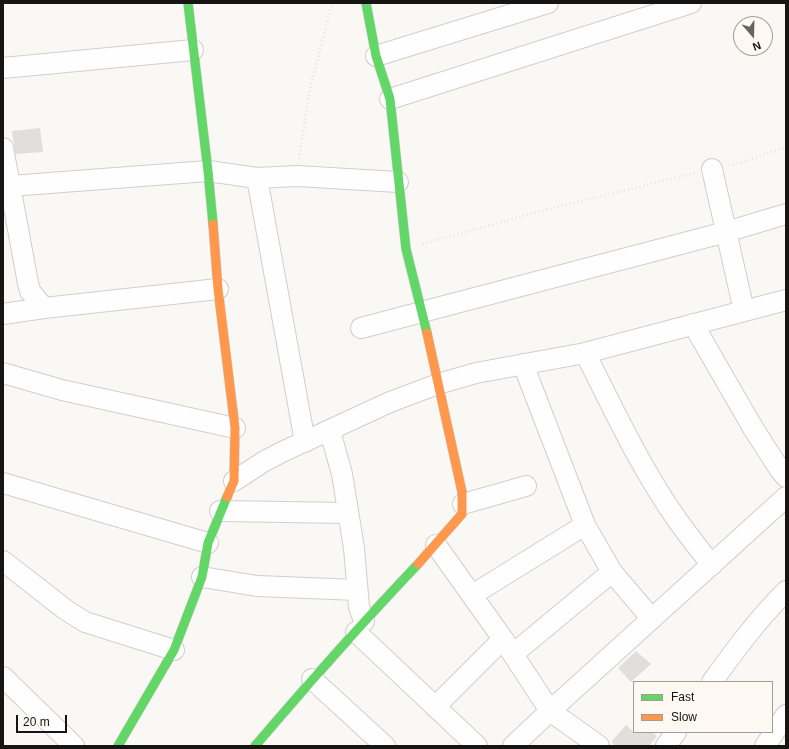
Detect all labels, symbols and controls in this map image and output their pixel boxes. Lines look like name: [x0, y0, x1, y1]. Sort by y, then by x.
north arrow: [733, 16, 773, 56]
text: N: [751, 39, 763, 53]
legend: [633, 681, 773, 733]
text: Fast: [671, 690, 694, 704]
scale bar: [18, 707, 69, 733]
text: Slow: [671, 710, 697, 724]
text: 20 m: [23, 715, 50, 729]

